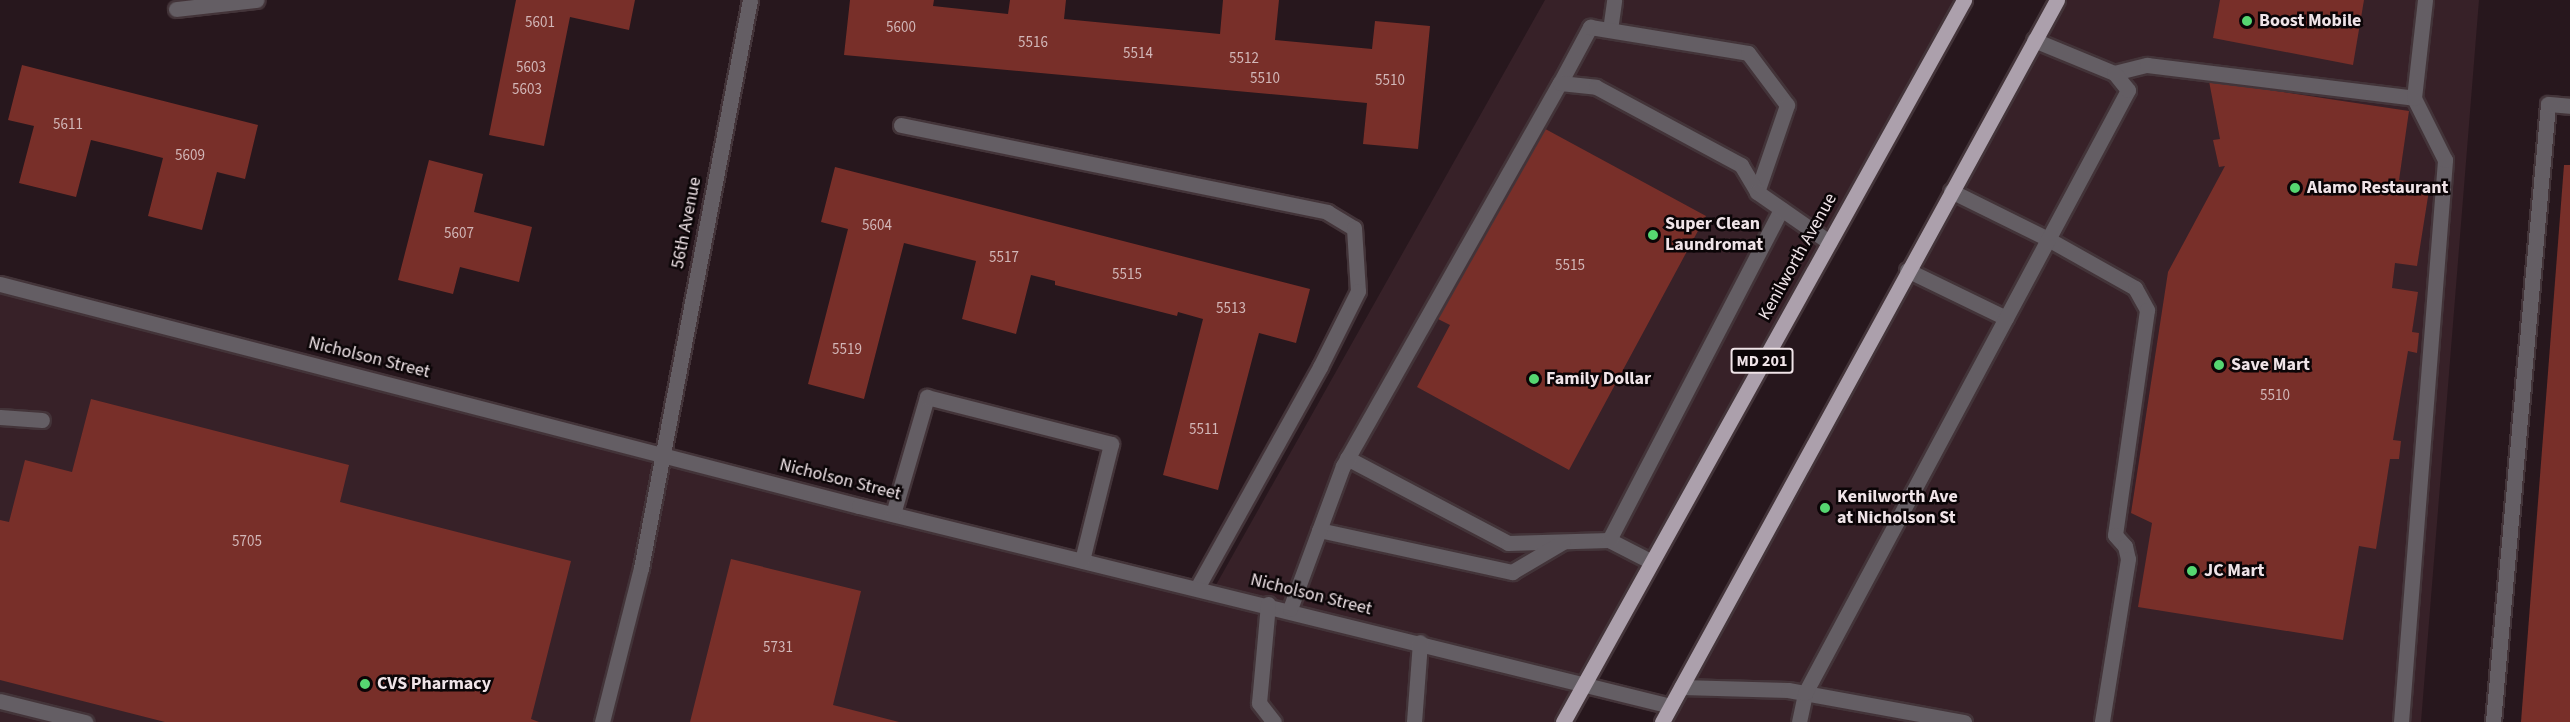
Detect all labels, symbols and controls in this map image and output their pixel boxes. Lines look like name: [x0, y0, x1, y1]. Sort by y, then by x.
place label: Boost Mobile: [2259, 10, 2361, 32]
house number: 5601: [525, 14, 555, 32]
marker: Boost Mobile: [2240, 14, 2254, 28]
house number: 5600: [886, 19, 916, 37]
house number: 5516: [1018, 34, 1048, 52]
house number: 5514: [1123, 45, 1153, 63]
house number: 5512: [1229, 50, 1259, 68]
house number: 5603: [516, 59, 546, 77]
house number: 5510: [1250, 70, 1280, 88]
house number: 5510: [1375, 72, 1405, 90]
house number: 5603: [512, 81, 542, 99]
house number: 5611: [53, 116, 83, 134]
house number: 5609: [175, 147, 205, 165]
street label: 56th Avenue: [668, 175, 706, 271]
place label: Alamo Restaurant: [2307, 177, 2448, 199]
marker: Alamo Restaurant: [2288, 181, 2302, 195]
street label: Kenilworth Avenue: [1754, 190, 1842, 324]
place label: Super Clean Laundromat: [1665, 214, 1763, 256]
house number: 5604: [862, 217, 892, 235]
house number: 5607: [444, 225, 474, 243]
marker: Super Clean Laundromat: [1646, 228, 1660, 242]
house number: 5517: [989, 249, 1019, 267]
house number: 5515: [1555, 257, 1585, 275]
house number: 5515: [1112, 266, 1142, 284]
house number: 5513: [1216, 300, 1246, 318]
street label: Nicholson Street: [306, 332, 432, 384]
house number: 5519: [832, 341, 862, 359]
road number: MD 201: [1730, 348, 1794, 374]
place label: Save Mart: [2231, 354, 2310, 376]
marker: Save Mart: [2212, 358, 2226, 372]
place label: Family Dollar: [1546, 368, 1651, 390]
marker: Family Dollar: [1527, 372, 1541, 386]
house number: 5510: [2260, 387, 2290, 405]
house number: 5511: [1189, 421, 1219, 439]
street label: Nicholson Street: [777, 454, 903, 506]
place label: Kenilworth Ave at Nicholson St: [1837, 487, 1958, 530]
marker: Kenilworth Ave at Nicholson St: [1818, 501, 1832, 515]
house number: 5705: [232, 533, 262, 551]
place label: JC Mart: [2204, 560, 2264, 582]
marker: JC Mart: [2185, 564, 2199, 578]
street label: Nicholson Street: [1248, 569, 1374, 621]
house number: 5731: [763, 639, 793, 657]
place label: CVS Pharmacy: [377, 673, 491, 695]
marker: CVS Pharmacy: [358, 677, 372, 691]

